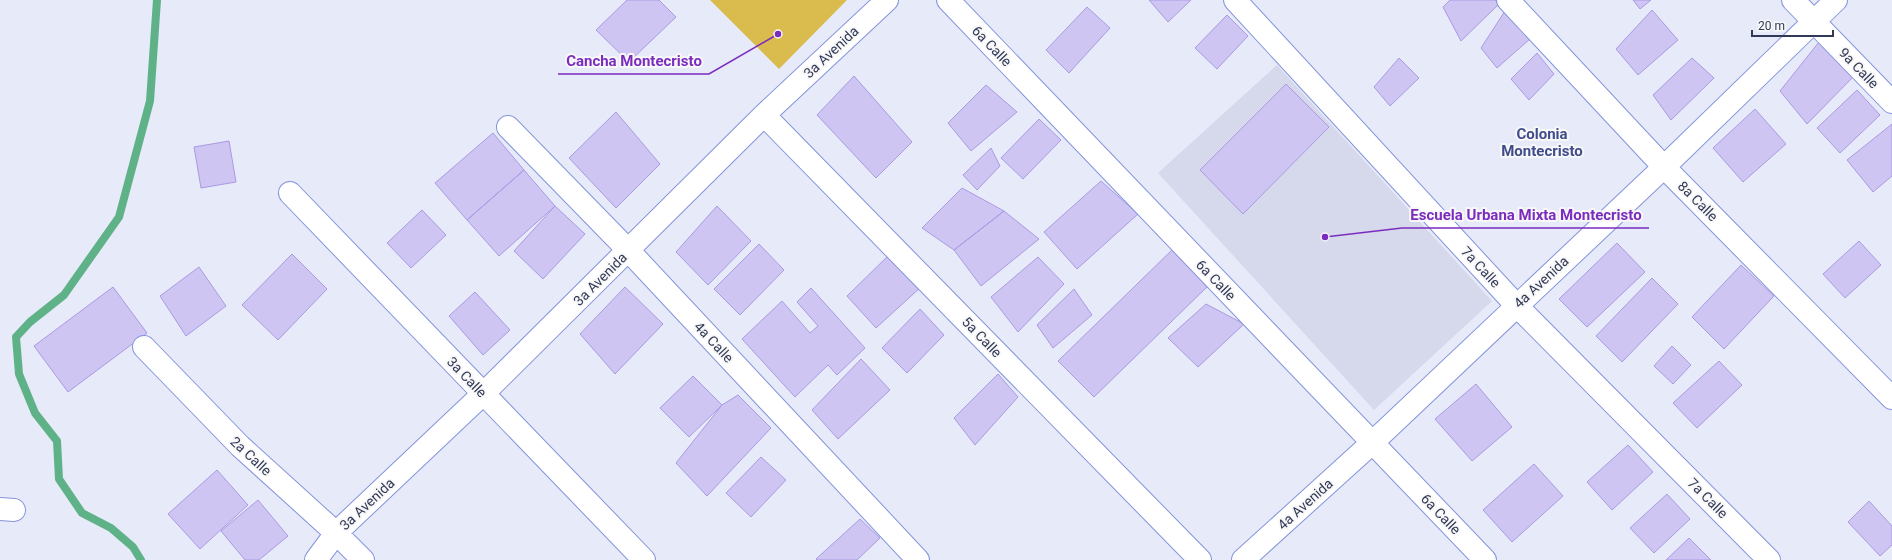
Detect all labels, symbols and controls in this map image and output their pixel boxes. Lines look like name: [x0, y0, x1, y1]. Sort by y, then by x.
scale bar: [1752, 12, 1833, 38]
text: 20 m: [1758, 19, 1785, 33]
street label: 6a Calle: [969, 22, 1015, 70]
street label: 3a Avenida: [800, 23, 862, 81]
street label: 9a Calle: [1836, 44, 1882, 92]
callout: Cancha Montecristo: [558, 47, 709, 74]
text: Cancha Montecristo: [566, 52, 702, 70]
district label: Colonia Montecristo: [1501, 125, 1583, 160]
street label: 8a Calle: [1675, 178, 1721, 224]
callout: Escuela Urbana Mixta Montecristo: [1402, 201, 1649, 228]
text: Escuela Urbana Mixta Montecristo: [1410, 206, 1642, 224]
street label: 7a Calle: [1458, 243, 1504, 291]
street label: 3a Avenida: [570, 249, 630, 309]
street label: 4a Avenida: [1510, 253, 1572, 311]
street label: 6a Calle: [1193, 256, 1239, 304]
street label: 5a Calle: [959, 313, 1005, 361]
street label: 4a Calle: [691, 318, 737, 366]
street label: 3a Calle: [444, 353, 490, 401]
street label: 2a Calle: [227, 433, 275, 479]
street label: 3a Avenida: [336, 475, 398, 533]
street label: 4a Avenida: [1274, 475, 1336, 533]
street label: 7a Calle: [1685, 475, 1731, 521]
street label: 6a Calle: [1418, 490, 1464, 538]

